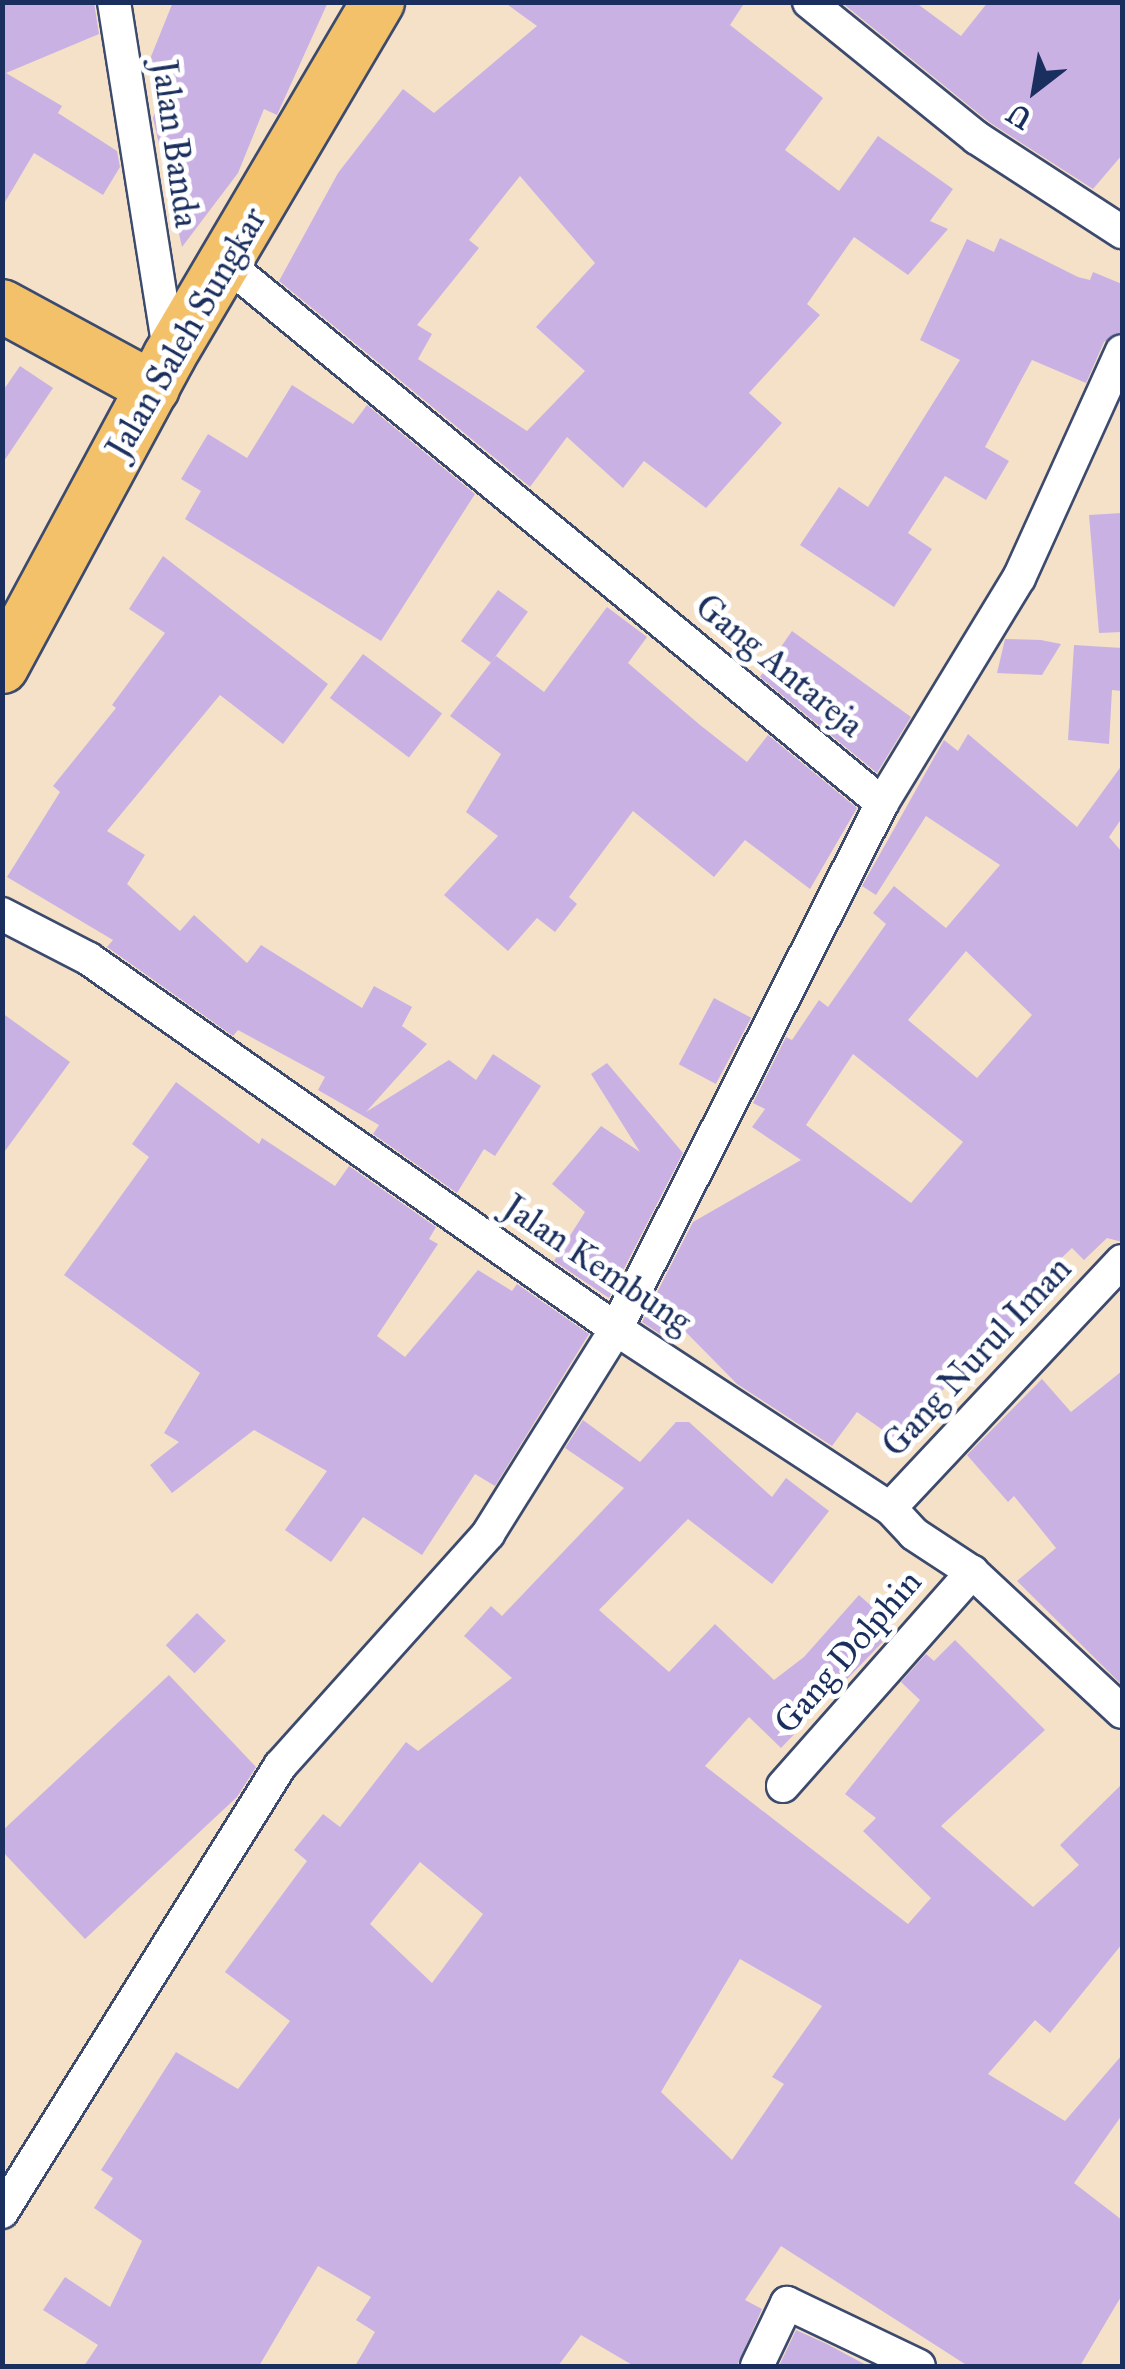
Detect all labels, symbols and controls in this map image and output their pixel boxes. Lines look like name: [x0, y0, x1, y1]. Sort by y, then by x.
north arrow: [985, 40, 1085, 140]
street label: Jalan Banda: [143, 58, 207, 230]
text: U: [1001, 95, 1038, 137]
street label: Jalan Saleh Sungkar: [98, 200, 276, 466]
street label: Gang Antareja: [687, 586, 871, 746]
street label: Jalan Kembung: [495, 1187, 699, 1343]
street label: Gang Nurul Iman: [874, 1248, 1080, 1466]
street label: Gang Dolphin: [765, 1562, 931, 1742]

